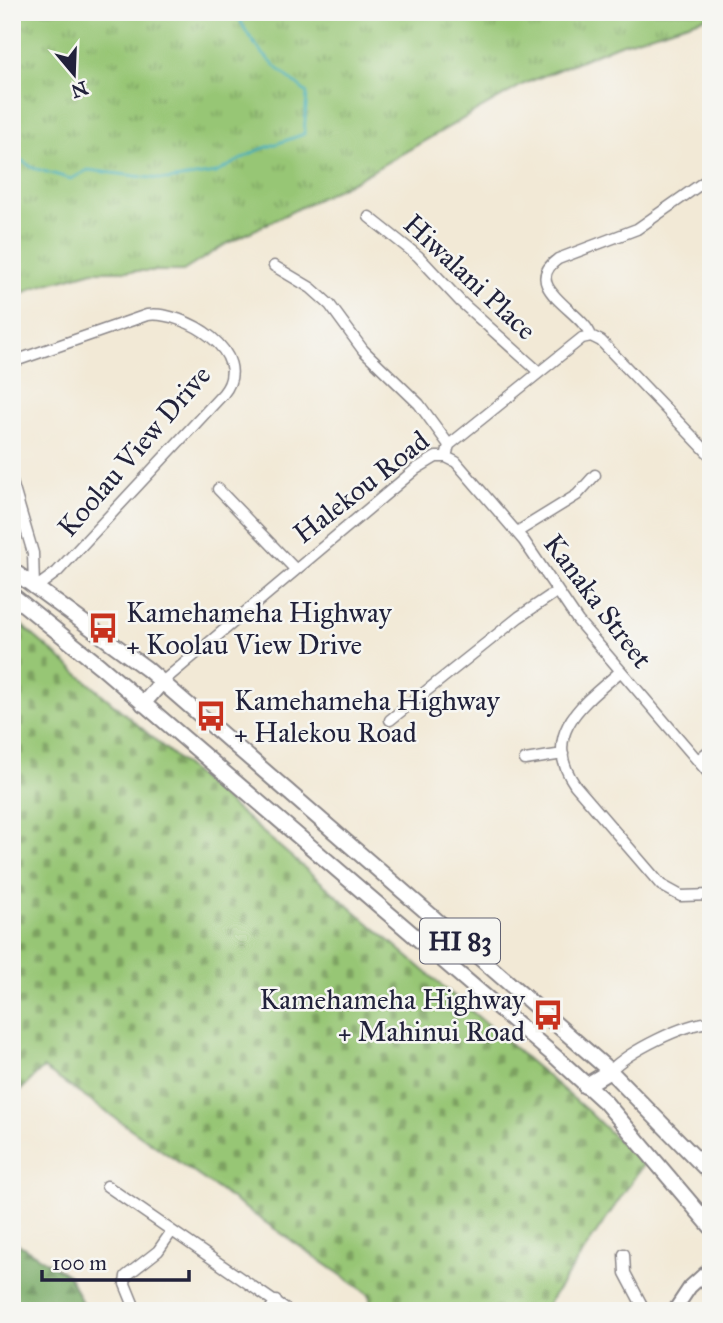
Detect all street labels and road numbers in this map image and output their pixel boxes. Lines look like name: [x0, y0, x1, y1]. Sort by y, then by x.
street label: Hiwalani Place: [396, 207, 544, 347]
street label: Koolau View Drive: [50, 358, 218, 544]
street label: Halekou Road: [286, 423, 436, 551]
street label: Kanaka Street: [536, 527, 660, 675]
road number: HI 83: [420, 918, 500, 964]

